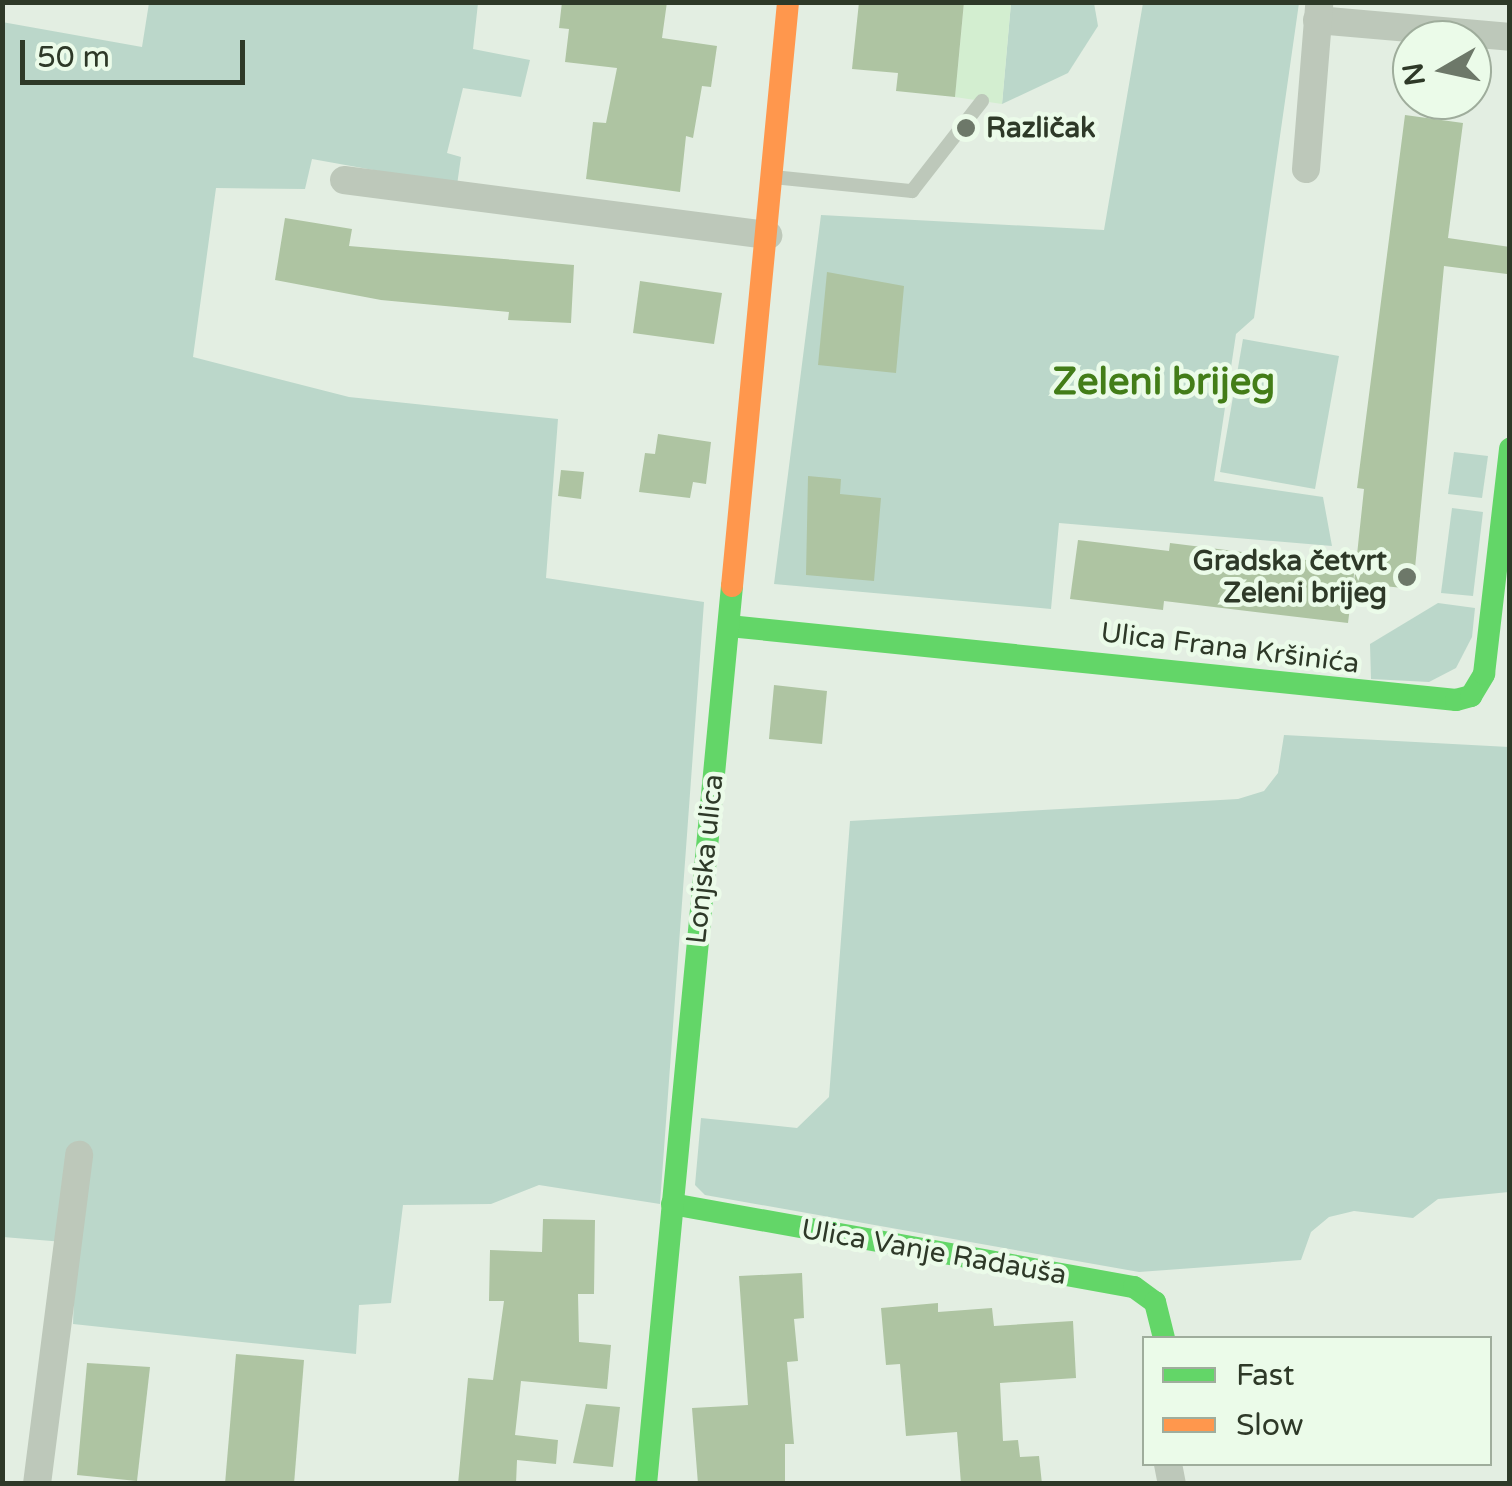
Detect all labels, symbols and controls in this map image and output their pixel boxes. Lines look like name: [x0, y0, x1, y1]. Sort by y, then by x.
scale bar: [25, 20, 250, 82]
north arrow: [1392, 20, 1492, 120]
text: 50 m: [37, 39, 110, 76]
text: N: [1396, 61, 1433, 88]
place label: Različak: [986, 111, 1095, 145]
marker: Različak: [955, 117, 977, 139]
district label: Zeleni brijeg: [1053, 360, 1275, 406]
place label: Gradska četvrt Zeleni brijeg: [1193, 544, 1387, 610]
marker: Gradska četvrt Zeleni brijeg: [1396, 566, 1418, 588]
street label: Ulica Frana Kršinića: [1099, 615, 1361, 681]
street label: Lonjska ulica: [679, 773, 731, 945]
street label: Ulica Vanje Radauša: [799, 1212, 1069, 1292]
legend: [1142, 1336, 1492, 1466]
text: Fast: [1236, 1357, 1295, 1394]
text: Slow: [1236, 1407, 1304, 1444]

